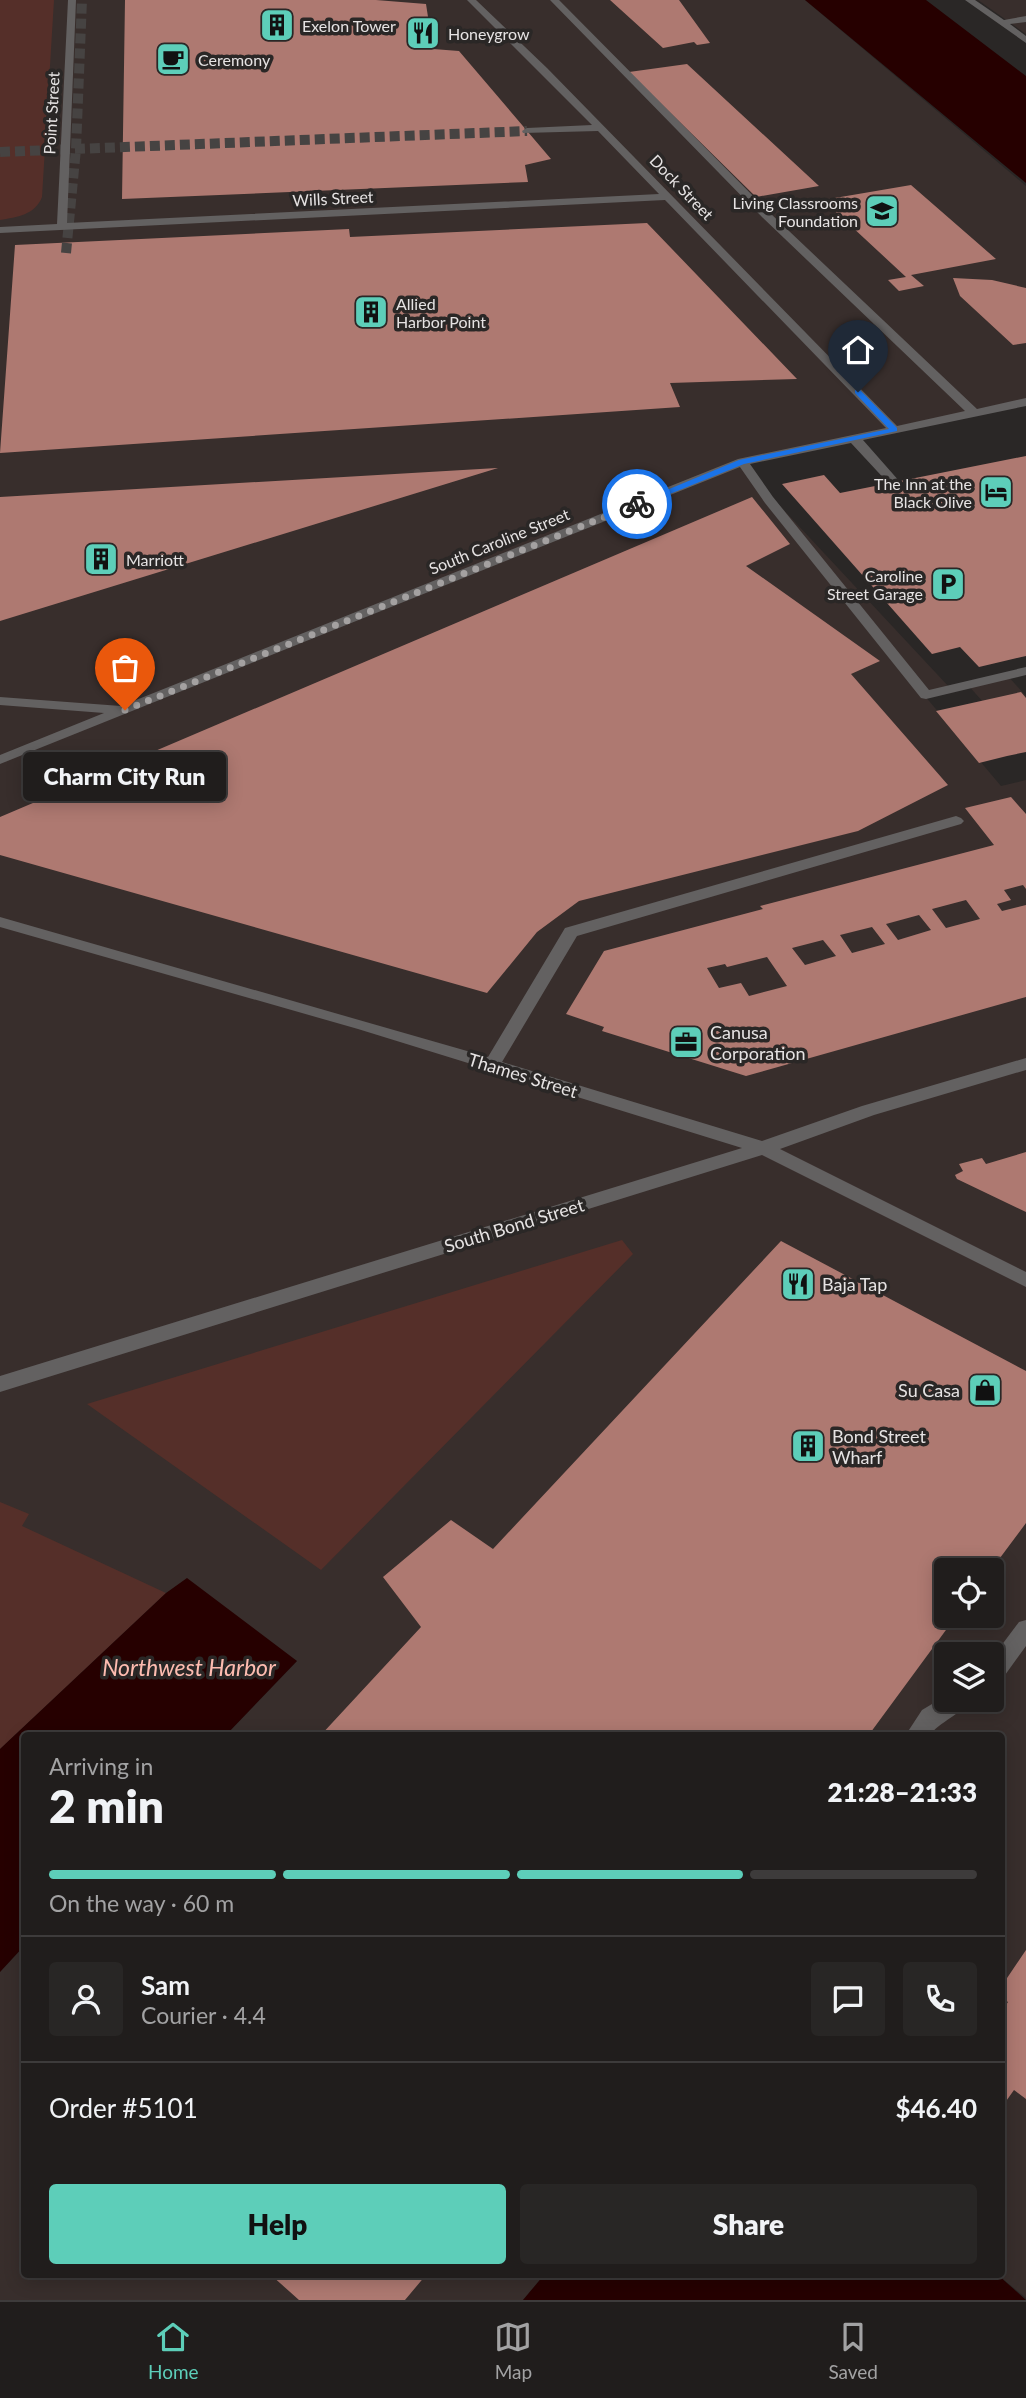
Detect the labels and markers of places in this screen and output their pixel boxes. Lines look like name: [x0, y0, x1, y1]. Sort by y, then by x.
building icon: Exelon Tower: [258, 6, 296, 44]
restaurant icon: Honeygrow: [404, 14, 442, 52]
place label: Exelon Tower: [302, 16, 396, 35]
place label: Honeygrow: [448, 24, 530, 43]
cafe icon: Ceremony: [154, 40, 192, 78]
place label: Ceremony: [198, 50, 271, 69]
school or university icon: Living Classrooms Foundation: [863, 192, 901, 230]
place label: Living Classrooms Foundation: [733, 193, 858, 230]
building icon: Allied Harbor Point: [352, 293, 390, 331]
place label: Allied Harbor Point: [396, 294, 486, 331]
pin: [828, 320, 888, 392]
hotel icon: The Inn at the Black Olive: [977, 473, 1015, 511]
place label: The Inn at the Black Olive: [874, 474, 972, 511]
building icon: Marriott: [82, 540, 120, 578]
place label: Marriott: [126, 550, 184, 569]
parking icon: Caroline Street Garage: [929, 565, 967, 603]
place label: Caroline Street Garage: [827, 566, 923, 603]
pin: [95, 638, 155, 710]
callout: Charm City Run: [24, 752, 227, 801]
place label: Canusa Corporation: [710, 1021, 805, 1064]
office icon: Canusa Corporation: [667, 1023, 705, 1061]
restaurant icon: Baja Tap: [779, 1265, 817, 1303]
place label: Baja Tap: [822, 1273, 887, 1295]
shop icon: Su Casa: [966, 1371, 1004, 1409]
place label: Su Casa: [898, 1379, 960, 1401]
place label: Bond Street Wharf: [832, 1425, 926, 1468]
building icon: Bond Street Wharf: [789, 1427, 827, 1465]

